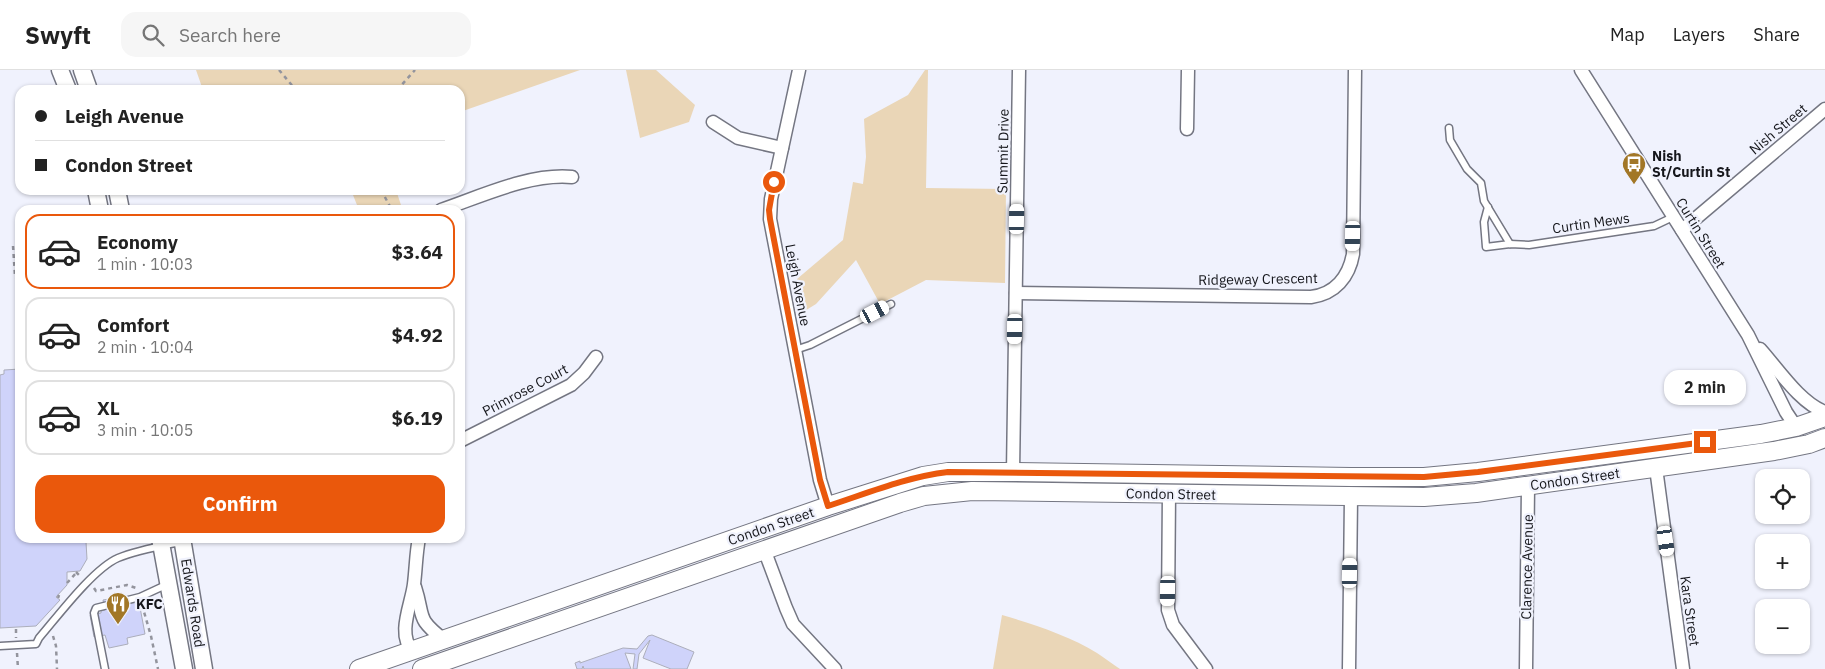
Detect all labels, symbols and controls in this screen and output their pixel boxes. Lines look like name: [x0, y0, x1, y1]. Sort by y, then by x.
search box: [121, 12, 471, 57]
text: Swyft: [25, 19, 91, 51]
icon: search: [139, 21, 167, 49]
text: Search here: [179, 23, 281, 47]
text: Map: [1610, 23, 1645, 46]
text: Layers: [1673, 23, 1725, 46]
text: Share: [1753, 23, 1800, 46]
street label: Nish Street: [1745, 100, 1811, 158]
text: Leigh Avenue: [65, 104, 184, 128]
street label: Summit Drive: [993, 108, 1013, 194]
place label: Nish St/Curtin St: [1652, 147, 1730, 181]
bus stop icon: Nish St/Curtin St: [1621, 151, 1647, 185]
text: Condon Street: [65, 153, 193, 177]
route start: [763, 171, 785, 193]
street label: Curtin Street: [1672, 194, 1730, 272]
car: [1009, 204, 1024, 234]
street label: Curtin Mews: [1551, 209, 1631, 237]
car: [1345, 221, 1360, 251]
icon: car: [37, 229, 82, 274]
text: Economy: [97, 230, 178, 254]
text: $3.64: [391, 240, 443, 264]
street label: Leigh Avenue: [781, 242, 815, 328]
text: 1 min · 10:03: [97, 254, 193, 274]
street label: Ridgeway Crescent: [1198, 269, 1318, 289]
car: [858, 299, 891, 325]
icon: car: [37, 312, 82, 357]
text: Comfort: [97, 313, 170, 337]
car: [1007, 314, 1022, 344]
text: $4.92: [391, 323, 443, 347]
text: 2 min · 10:04: [97, 337, 193, 357]
street label: Primrose Court: [479, 360, 571, 420]
callout: 2 min: [1664, 370, 1746, 404]
text: 2 min: [1684, 377, 1726, 397]
icon: car: [37, 395, 82, 440]
text: XL: [97, 396, 120, 420]
text: $6.19: [391, 406, 443, 430]
text: 3 min · 10:05: [97, 420, 193, 440]
route end: [1694, 431, 1716, 453]
street label: Condon Street: [1529, 464, 1621, 494]
map controls: [1755, 469, 1810, 654]
button: locate: [1755, 469, 1810, 524]
button: Confirm: [35, 475, 445, 533]
street label: Condon Street: [1126, 484, 1216, 504]
street label: Condon Street: [725, 503, 817, 549]
street label: Clarence Avenue: [1517, 514, 1537, 620]
car: [1656, 525, 1675, 557]
button: +: [1755, 534, 1810, 589]
street label: Edwards Road: [177, 557, 209, 649]
car: [1342, 558, 1357, 588]
street label: Kara Street: [1676, 575, 1704, 647]
car: [1160, 576, 1175, 606]
restaurant icon: KFC: [105, 591, 131, 625]
place label: KFC: [136, 595, 163, 613]
button: −: [1755, 599, 1810, 654]

